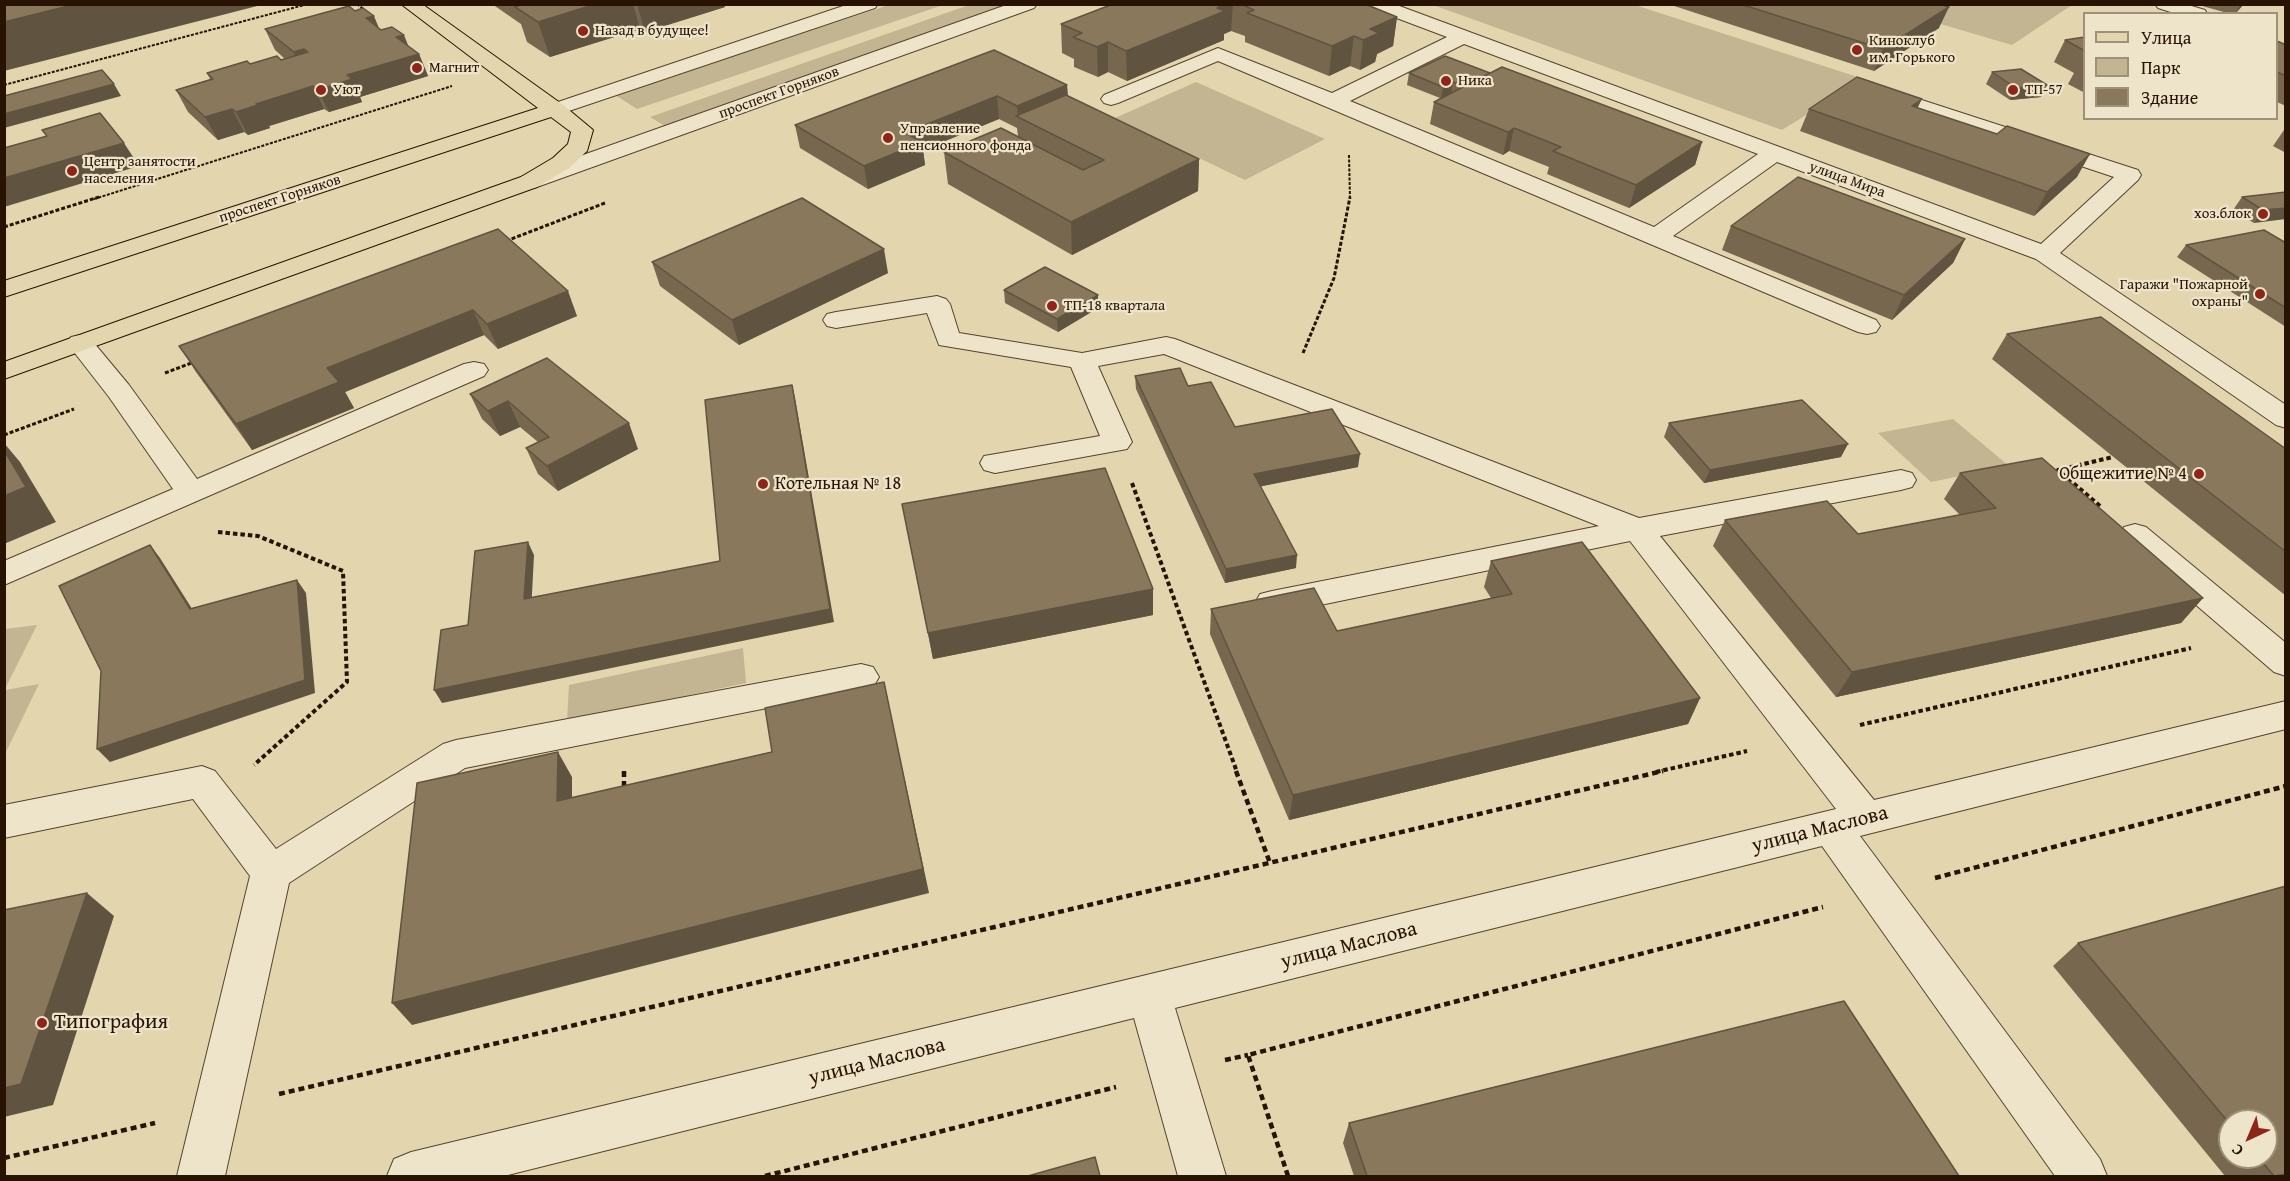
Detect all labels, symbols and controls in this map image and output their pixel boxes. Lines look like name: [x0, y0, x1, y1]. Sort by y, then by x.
legend: [2083, 12, 2278, 120]
place label: Назад в будущее!: [595, 22, 709, 40]
marker: Назад в будущее!: [576, 24, 590, 38]
text: Улица: [2141, 24, 2191, 51]
place label: Киноклуб им. Горького: [1869, 32, 1955, 67]
marker: Киноклуб им. Горького: [1850, 43, 1864, 57]
text: Парк: [2141, 54, 2180, 81]
place label: Магнит: [429, 59, 479, 77]
marker: Магнит: [410, 61, 424, 75]
street label: проспект Горняков: [716, 63, 842, 123]
place label: Ника: [1458, 72, 1492, 90]
marker: Ника: [1439, 74, 1453, 88]
place label: Уют: [333, 81, 360, 99]
place label: ТП-57: [2025, 81, 2063, 99]
marker: Уют: [314, 83, 328, 97]
marker: ТП-57: [2006, 83, 2020, 97]
text: Здание: [2141, 84, 2198, 111]
place label: Управление пенсионного фонда: [900, 120, 1031, 155]
marker: Управление пенсионного фонда: [881, 131, 895, 145]
place label: Центр занятости населения: [84, 153, 196, 188]
street label: улица Мира: [1806, 158, 1888, 202]
marker: Центр занятости населения: [65, 164, 79, 178]
street label: проспект Горняков: [217, 171, 343, 227]
place label: хоз.блок: [2194, 205, 2251, 223]
marker: хоз.блок: [2256, 207, 2270, 221]
place label: Гаражи "Пожарной охраны": [2120, 276, 2248, 311]
marker: Гаражи "Пожарной охраны": [2253, 287, 2267, 301]
place label: ТП-18 квартала: [1064, 297, 1165, 315]
marker: ТП-18 квартала: [1045, 299, 1059, 313]
place label: Общежитие № 4: [2059, 463, 2187, 485]
marker: Общежитие № 4: [2192, 467, 2206, 481]
place label: Котельная № 18: [775, 473, 901, 495]
marker: Котельная № 18: [756, 477, 770, 491]
street label: улица Маслова: [1749, 801, 1891, 859]
street label: улица Маслова: [1278, 917, 1420, 975]
place label: Типография: [54, 1010, 168, 1036]
marker: Типография: [35, 1016, 49, 1030]
street label: улица Маслова: [806, 1033, 948, 1091]
north arrow: [2218, 1109, 2278, 1169]
text: С: [2225, 1139, 2248, 1162]

